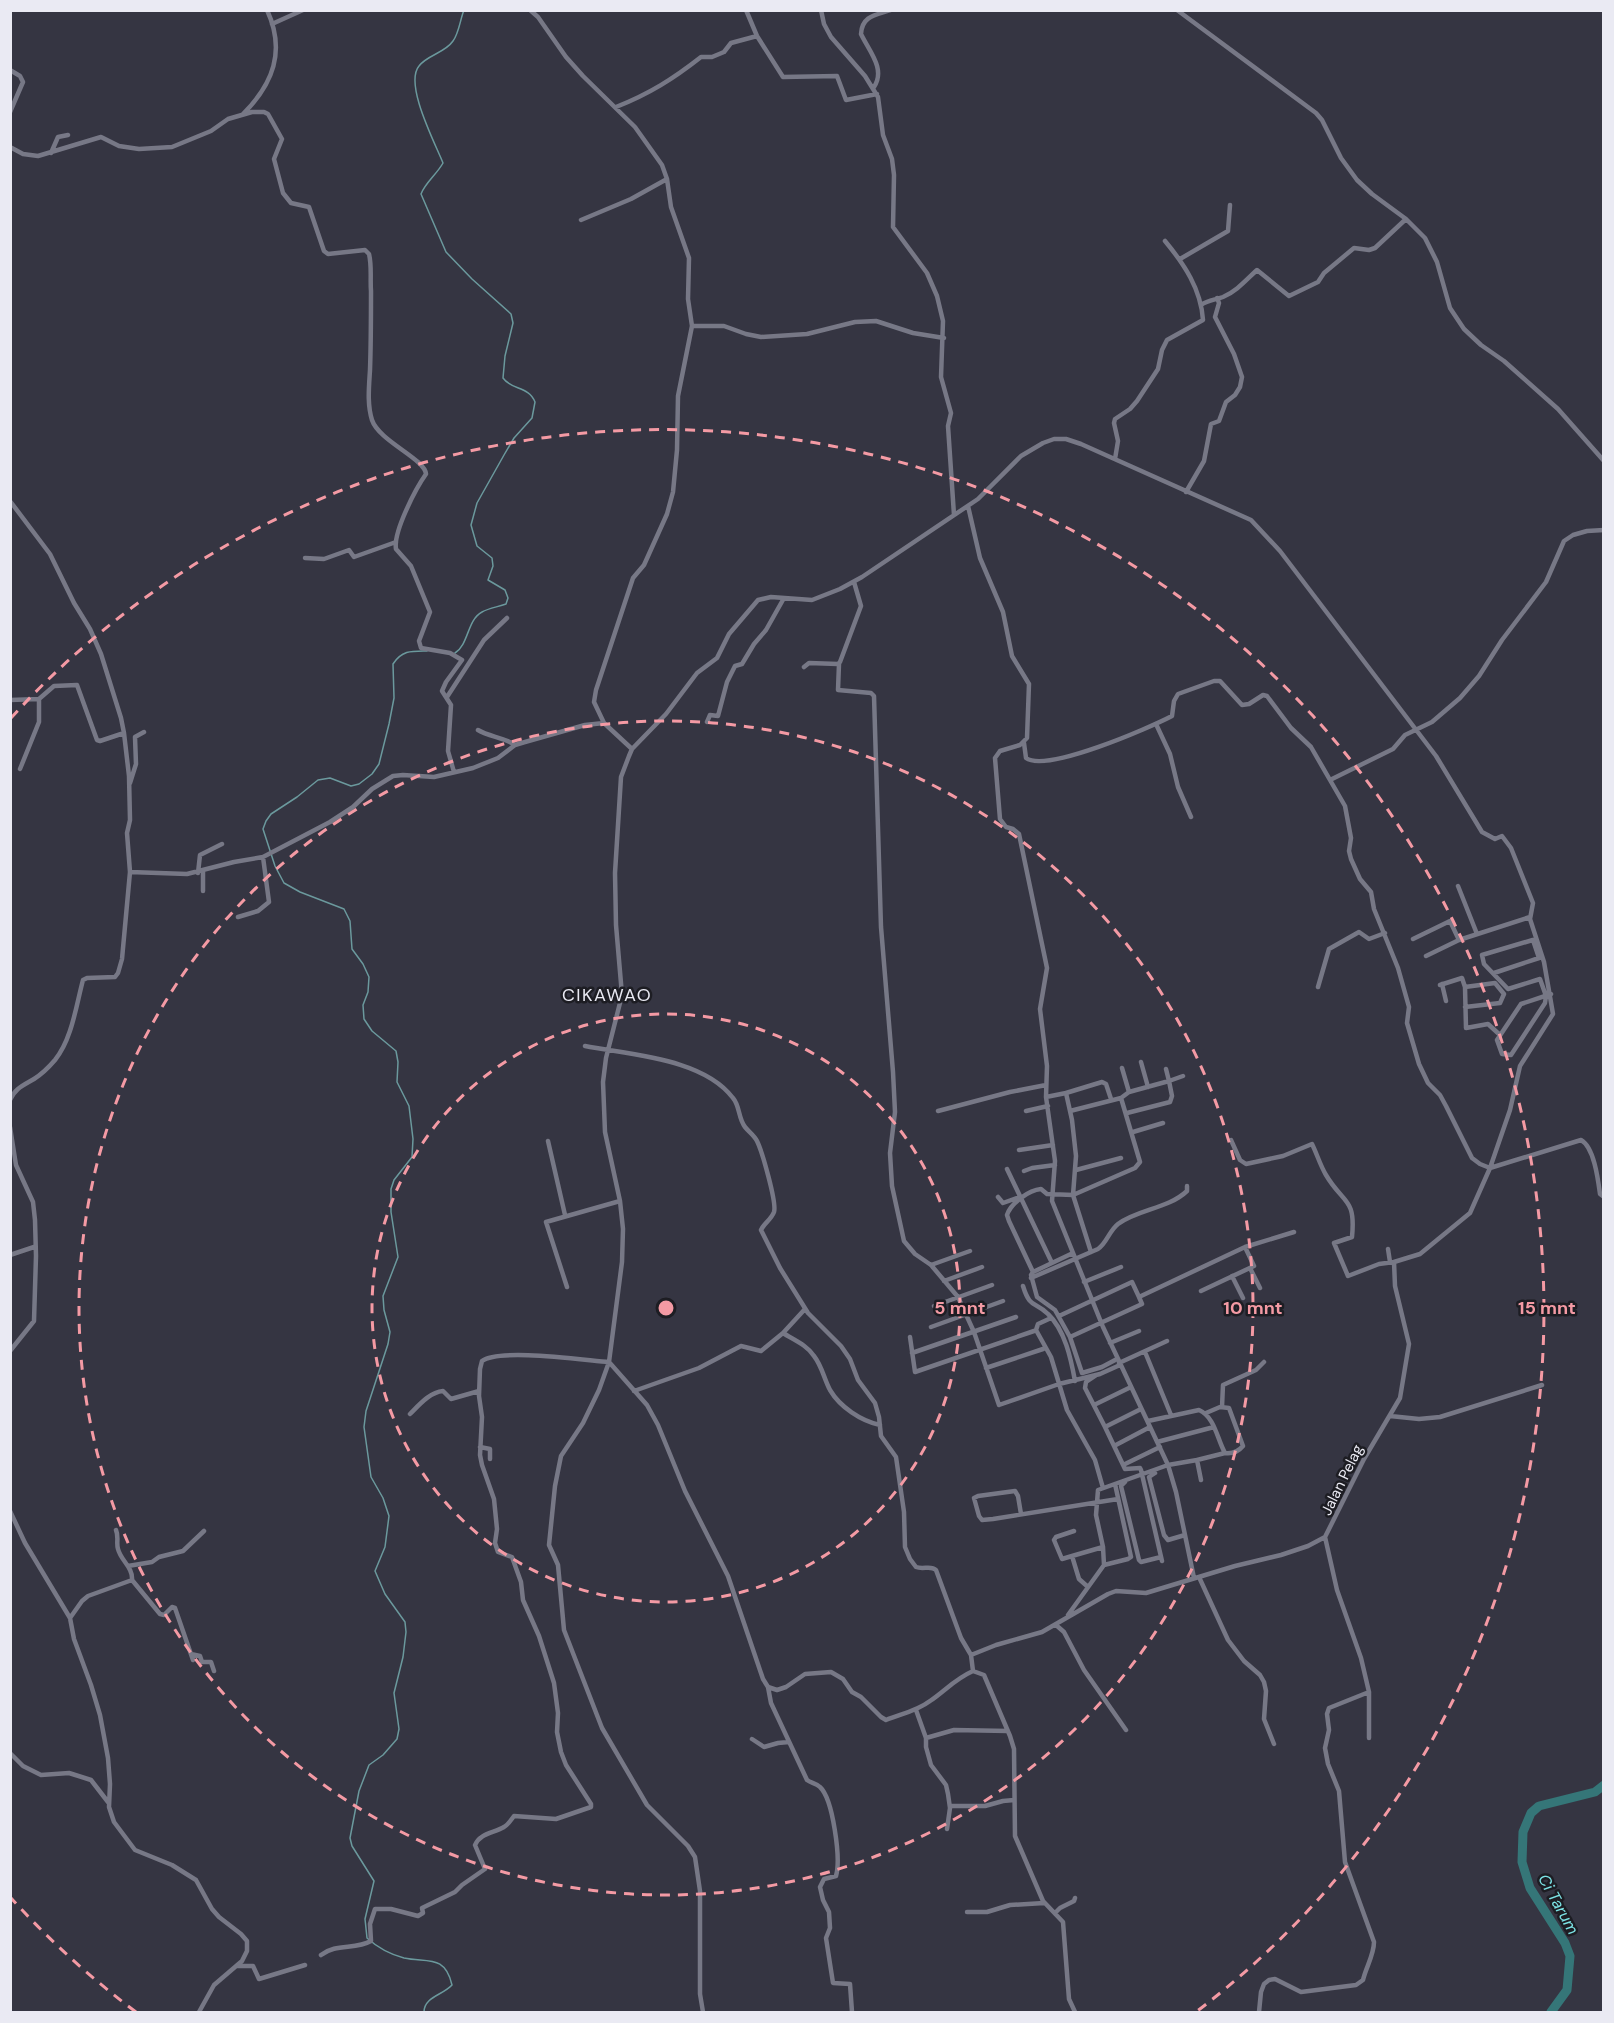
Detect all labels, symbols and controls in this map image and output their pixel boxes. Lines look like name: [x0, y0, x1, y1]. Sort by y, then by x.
district label: CIKAWAO: [562, 983, 652, 1007]
text: 5 mnt: [934, 1296, 986, 1320]
text: 10 mnt: [1223, 1296, 1283, 1320]
text: 15 mnt: [1518, 1296, 1576, 1320]
centre of rings: [656, 1298, 676, 1318]
street label: Jalan Pelag: [1316, 1441, 1368, 1519]
water label: Ci Tarum: [1533, 1870, 1584, 1938]

